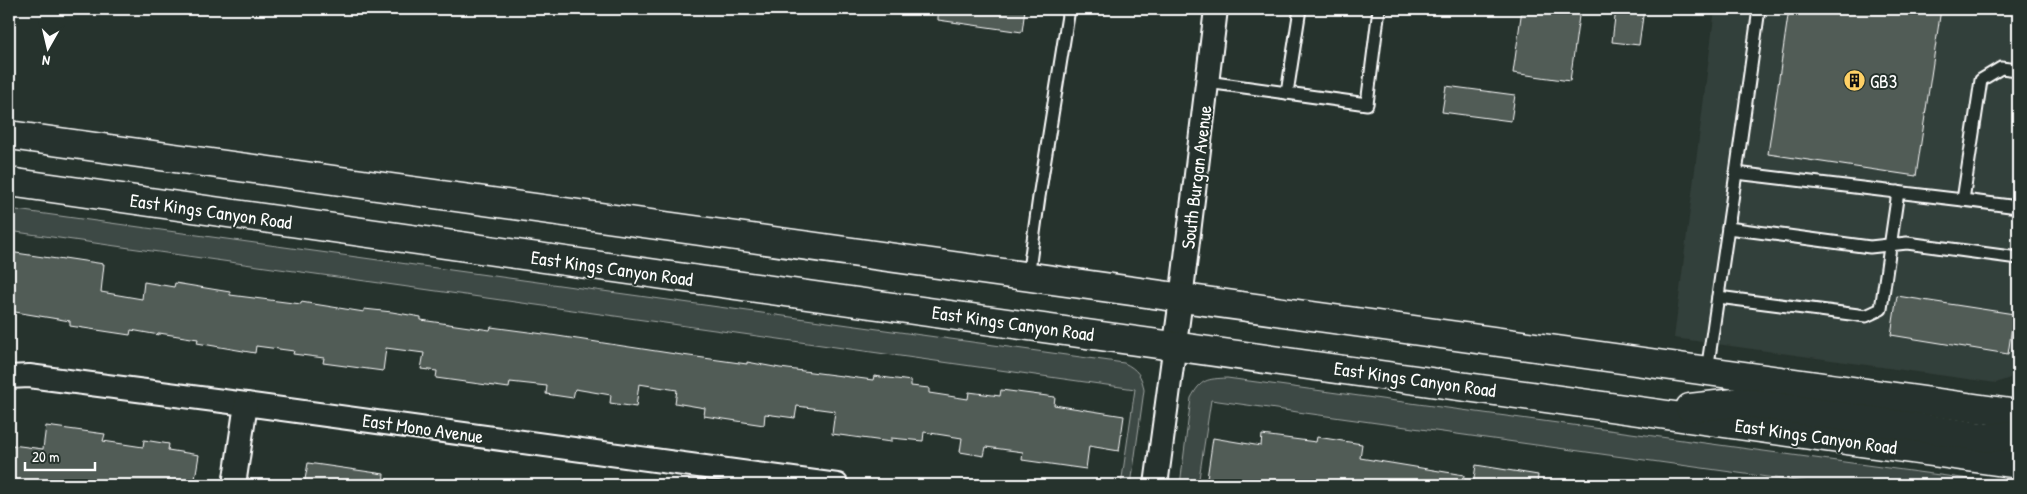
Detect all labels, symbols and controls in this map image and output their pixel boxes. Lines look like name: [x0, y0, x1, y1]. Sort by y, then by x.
north arrow: [22, 22, 72, 72]
text: N: [41, 51, 51, 71]
place label: GB3: [1870, 68, 1897, 94]
building icon: GB3: [1842, 69, 1866, 93]
street label: South Burgan Avenue: [1174, 103, 1218, 250]
street label: East Kings Canyon Road: [128, 187, 294, 235]
street label: East Kings Canyon Road: [529, 244, 695, 292]
street label: East Kings Canyon Road: [930, 299, 1096, 347]
street label: East Kings Canyon Road: [1332, 355, 1498, 403]
street label: East Mono Avenue: [361, 407, 486, 449]
street label: East Kings Canyon Road: [1733, 412, 1899, 460]
scale bar: [25, 439, 95, 471]
text: 20 m: [32, 446, 59, 467]

